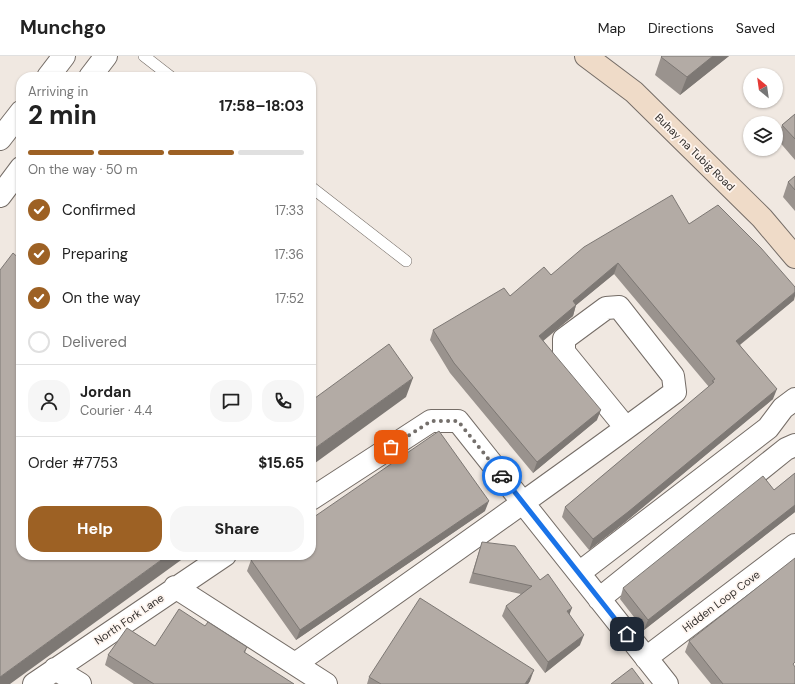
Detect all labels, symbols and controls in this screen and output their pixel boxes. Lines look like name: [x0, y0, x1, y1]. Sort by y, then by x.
text: Munchgo: [20, 15, 106, 40]
text: Map: [598, 19, 626, 37]
text: Directions: [648, 19, 714, 37]
text: Saved: [736, 19, 775, 37]
north arrow: [743, 68, 783, 108]
map controls: [743, 68, 783, 156]
text: Arriving in: [28, 83, 88, 100]
text: 17:58–18:03: [219, 96, 304, 116]
text: 2 min: [28, 98, 97, 132]
street label: Buhay na Tubig Road: [652, 110, 738, 194]
button: layers: [743, 116, 783, 156]
text: On the way · 50 m: [28, 161, 138, 178]
icon: check: [28, 199, 50, 221]
text: Confirmed: [62, 200, 136, 220]
text: 17:33: [275, 202, 304, 219]
icon: check: [28, 243, 50, 265]
text: Preparing: [62, 244, 128, 264]
text: 17:36: [275, 246, 304, 263]
icon: check: [28, 287, 50, 309]
text: On the way: [62, 288, 141, 308]
text: 17:52: [275, 290, 304, 307]
text: Delivered: [62, 332, 127, 352]
button: person: [28, 380, 70, 422]
button: chat: [210, 380, 252, 422]
button: phone: [262, 380, 304, 422]
text: Jordan: [80, 382, 131, 402]
text: Courier · 4.4: [80, 402, 152, 419]
pin: [374, 430, 408, 464]
icon: bag: [380, 436, 402, 458]
text: Order #7753: [28, 453, 118, 473]
text: $15.65: [258, 453, 304, 473]
courier: [482, 456, 522, 496]
icon: car: [491, 465, 513, 487]
button: Help: [28, 506, 162, 552]
button: Share: [170, 506, 304, 552]
street label: Hidden Loop Cove: [679, 567, 763, 635]
street label: North Fork Lane: [92, 591, 166, 647]
pin: [610, 617, 644, 651]
icon: home: [616, 623, 638, 645]

